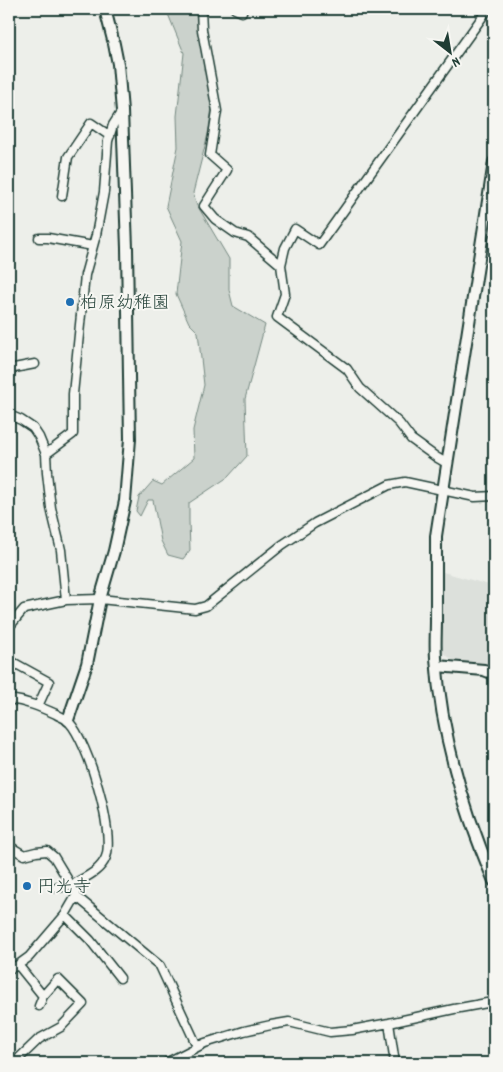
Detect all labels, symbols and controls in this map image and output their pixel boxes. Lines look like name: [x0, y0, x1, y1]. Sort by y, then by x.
north arrow: [426, 28, 476, 78]
text: N: [447, 51, 464, 72]
place label: 柏原幼稚園: [80, 292, 170, 317]
marker: 柏原幼稚園: [64, 296, 76, 308]
place label: 円光寺: [37, 876, 91, 901]
marker: 円光寺: [21, 880, 33, 892]

